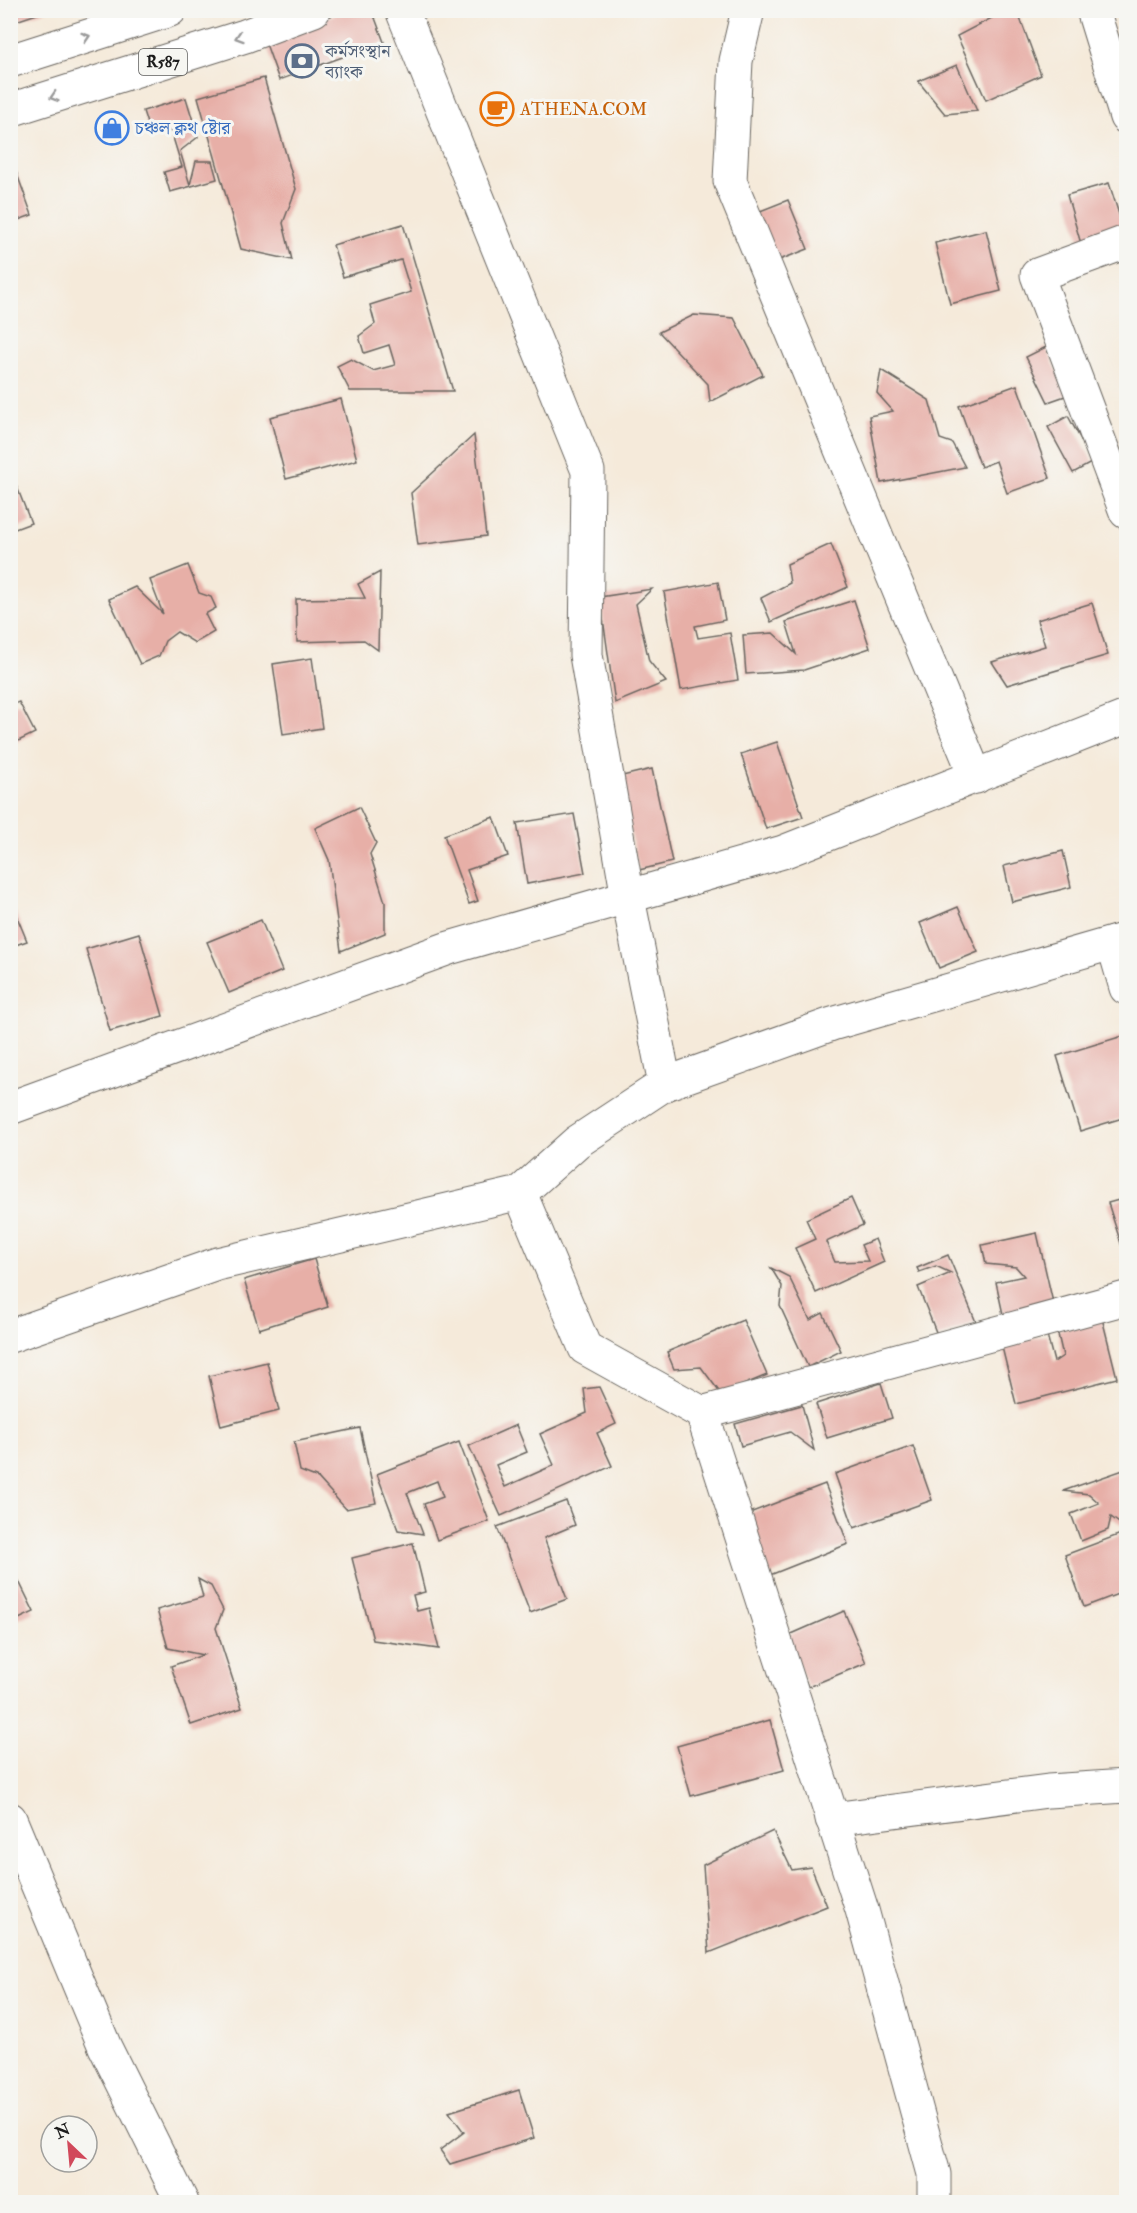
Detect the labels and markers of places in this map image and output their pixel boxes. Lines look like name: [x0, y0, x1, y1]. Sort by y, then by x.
place label: কর্মসংস্থান ব্যাংক: [324, 40, 391, 84]
bank icon: কর্মসংস্থান ব্যাংক: [284, 43, 320, 79]
cafe icon: ATHENA.COM: [479, 91, 515, 127]
place label: ATHENA.COM: [519, 98, 647, 121]
shop icon: চঞ্চল ক্লথ ষ্টোর: [94, 110, 130, 146]
place label: চঞ্চল ক্লথ ষ্টোর: [134, 117, 231, 140]

